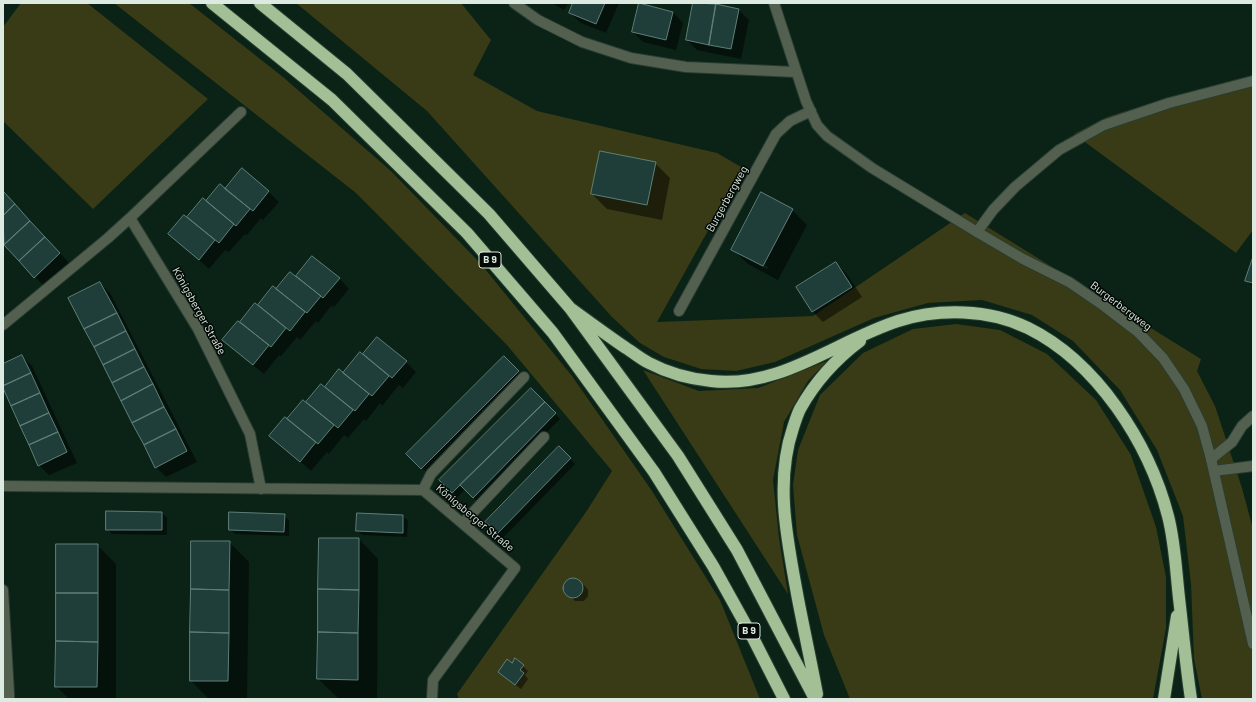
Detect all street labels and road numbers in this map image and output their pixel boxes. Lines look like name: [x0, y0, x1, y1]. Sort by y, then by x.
street label: Burgerbergweg: [703, 164, 751, 234]
road number: B 9: [479, 252, 501, 268]
street label: Königsberger Straße: [169, 265, 229, 357]
street label: Burgerbergweg: [1088, 279, 1154, 333]
street label: Königsberger Straße: [433, 481, 517, 555]
road number: B 9: [738, 623, 760, 639]

